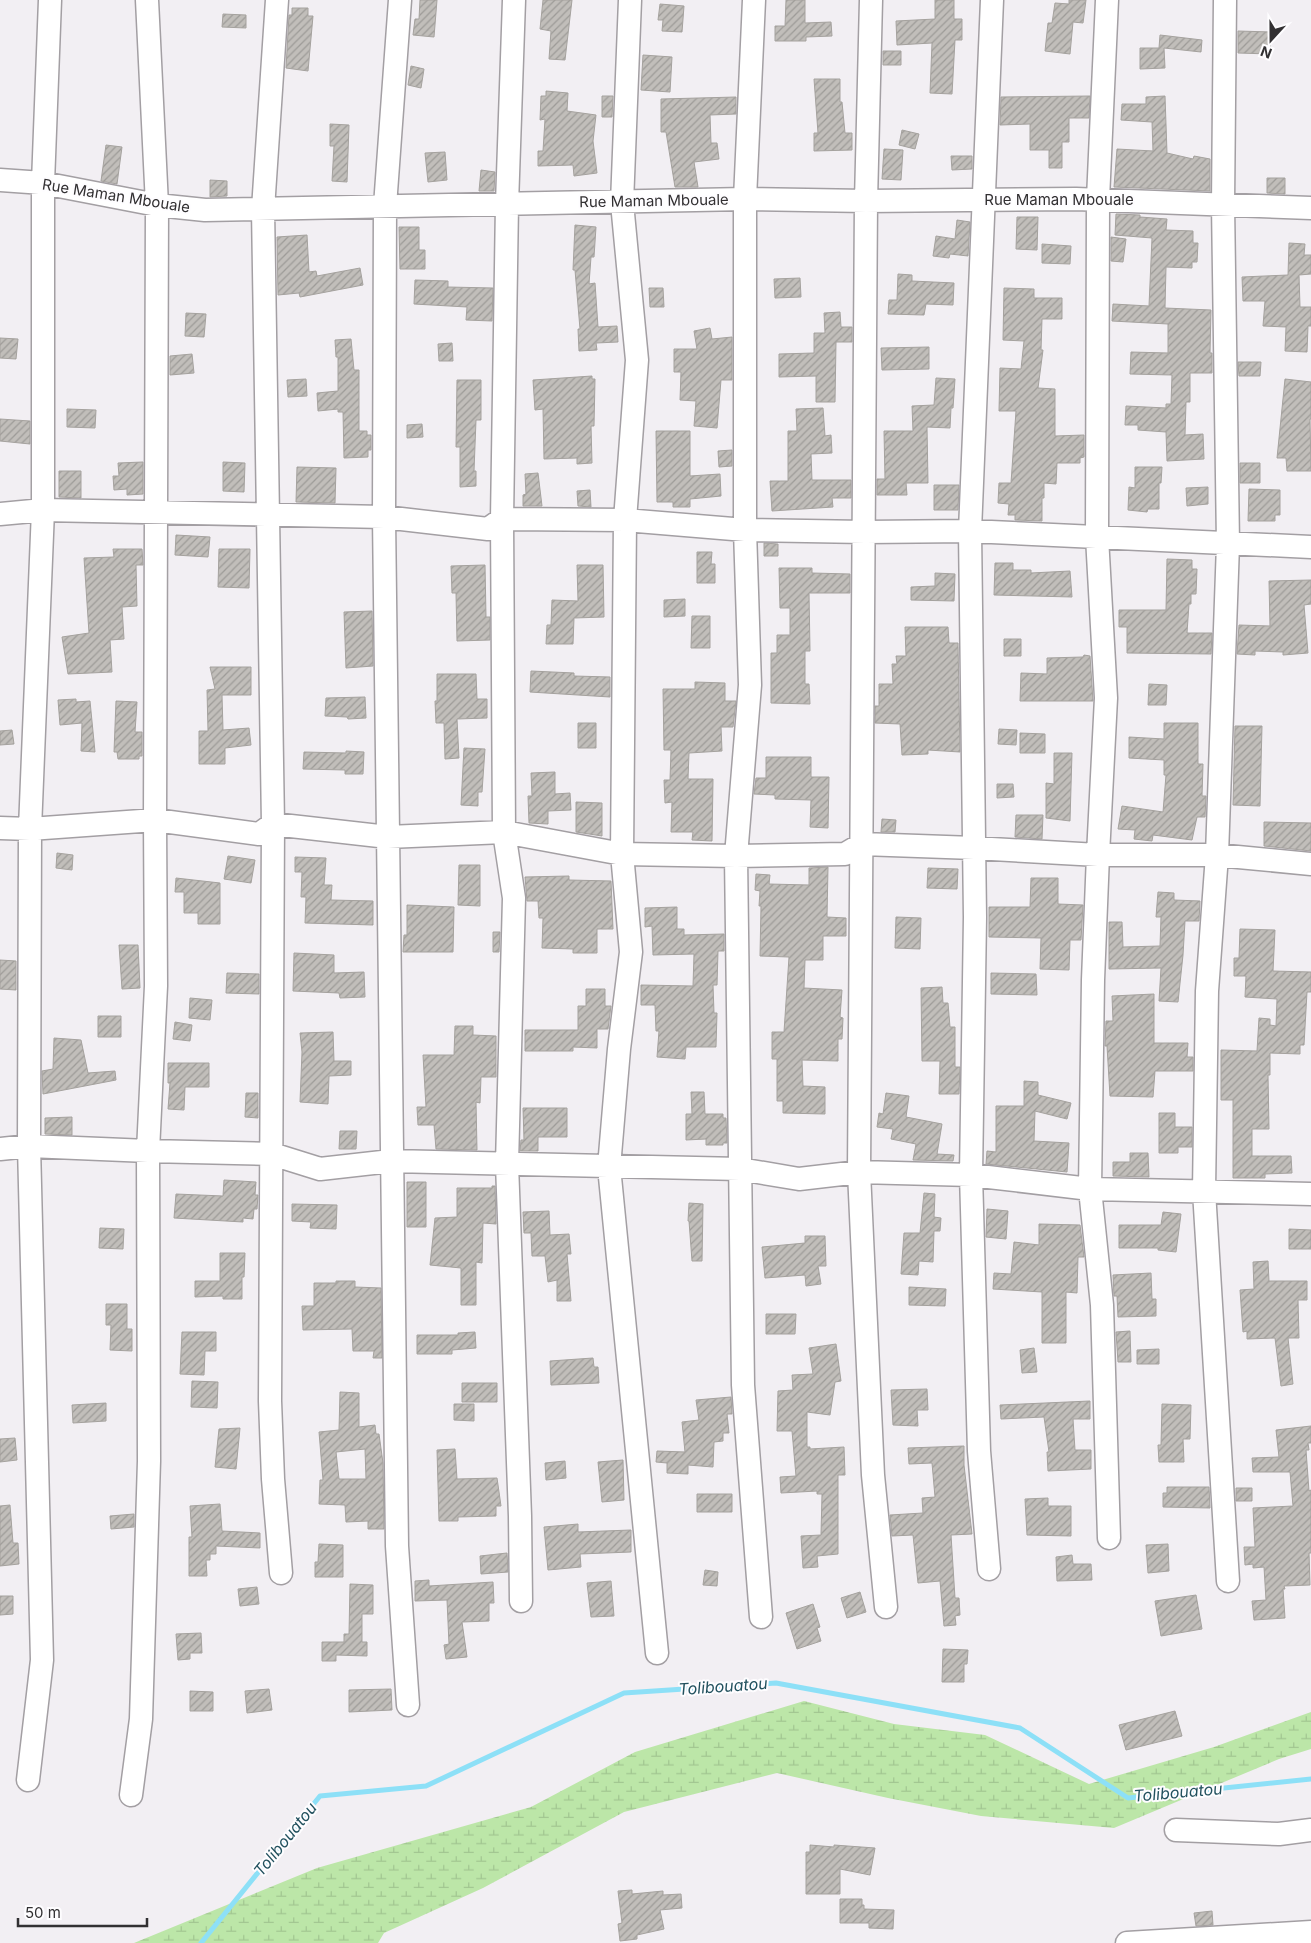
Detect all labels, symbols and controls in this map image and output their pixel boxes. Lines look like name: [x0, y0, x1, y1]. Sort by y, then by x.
north arrow: [1246, 15, 1296, 65]
text: N: [1258, 43, 1274, 62]
street label: Rue Maman Mbouale: [41, 174, 191, 217]
street label: Rue Maman Mbouale: [579, 190, 729, 211]
street label: Rue Maman Mbouale: [984, 190, 1134, 209]
water label: Tolibouatou: [678, 1673, 768, 1699]
water label: Tolibouatou: [1133, 1778, 1223, 1806]
water label: Tolibouatou: [249, 1798, 321, 1880]
scale bar: [18, 1896, 146, 1928]
text: 50 m: [25, 1903, 61, 1922]

